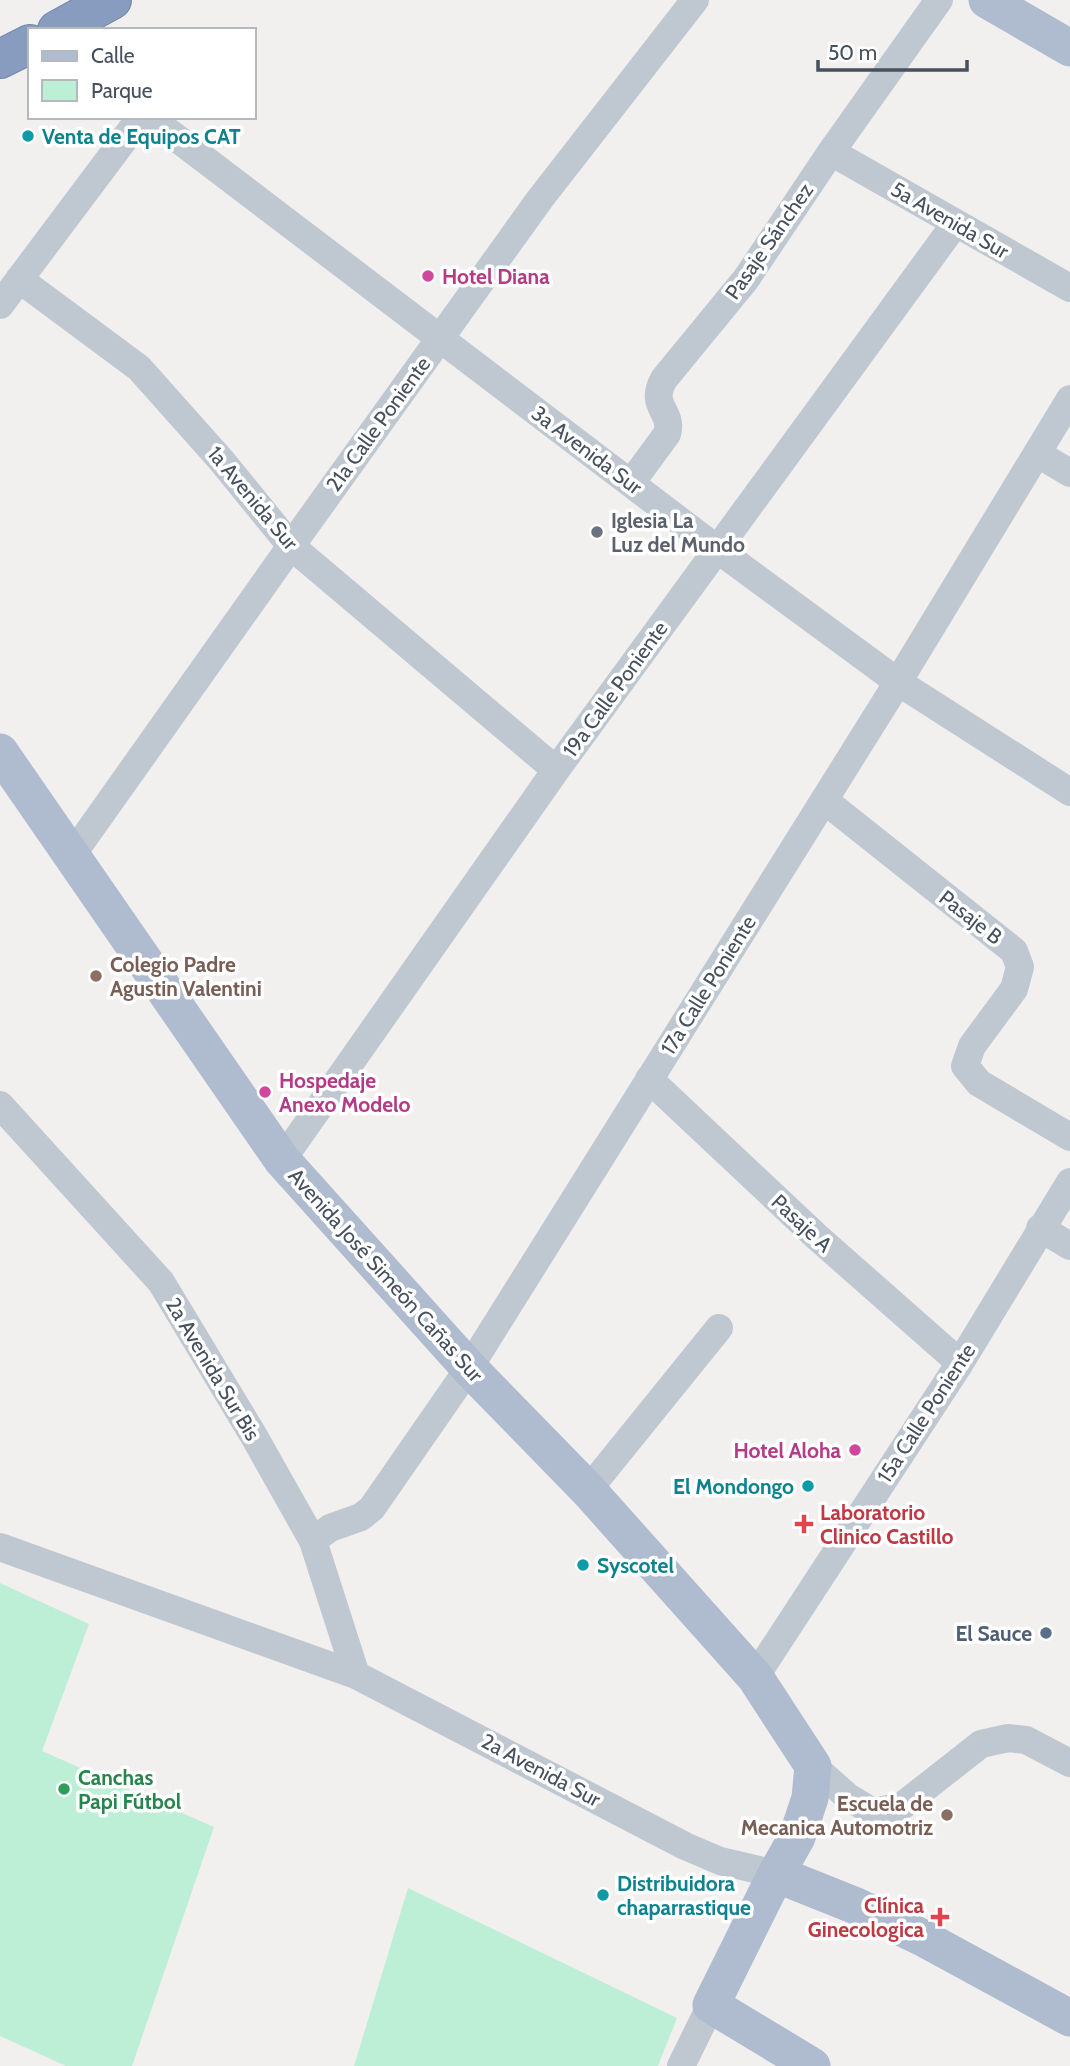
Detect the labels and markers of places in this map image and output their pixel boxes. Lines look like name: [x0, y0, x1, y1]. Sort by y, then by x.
place label: Venta de Equipos CAT: [42, 124, 241, 149]
marker: Venta de Equipos CAT: [20, 128, 36, 144]
place label: Hotel Diana: [442, 264, 550, 289]
marker: Hotel Diana: [420, 268, 436, 284]
place label: Iglesia La Luz del Mundo: [611, 508, 745, 557]
marker: Iglesia La Luz del Mundo: [589, 524, 605, 540]
place label: Colegio Padre Agustin Valentini: [110, 952, 262, 1001]
marker: Colegio Padre Agustin Valentini: [88, 968, 104, 984]
place label: Hospedaje Anexo Modelo: [279, 1068, 411, 1117]
marker: Hospedaje Anexo Modelo: [257, 1084, 273, 1100]
place label: Hotel Aloha: [733, 1438, 842, 1463]
marker: Hotel Aloha: [847, 1442, 863, 1458]
place label: El Mondongo: [673, 1474, 794, 1499]
marker: El Mondongo: [800, 1478, 816, 1494]
place label: Laboratorio Clinico Castillo: [820, 1500, 953, 1549]
marker: Laboratorio Clinico Castillo: [794, 1514, 814, 1534]
place label: Syscotel: [597, 1553, 674, 1578]
marker: Syscotel: [575, 1557, 591, 1573]
place label: El Sauce: [955, 1621, 1032, 1646]
marker: El Sauce: [1038, 1625, 1054, 1641]
place label: Canchas Papi Fútbol: [78, 1765, 182, 1814]
marker: Canchas Papi Fútbol: [56, 1781, 72, 1797]
place label: Escuela de Mecanica Automotriz: [741, 1791, 933, 1840]
marker: Escuela de Mecanica Automotriz: [939, 1807, 955, 1823]
place label: Distribuidora chaparrastique: [617, 1871, 751, 1920]
marker: Distribuidora chaparrastique: [595, 1887, 611, 1903]
place label: Clínica Ginecologica: [808, 1893, 925, 1942]
marker: Clínica Ginecologica: [930, 1907, 950, 1927]

